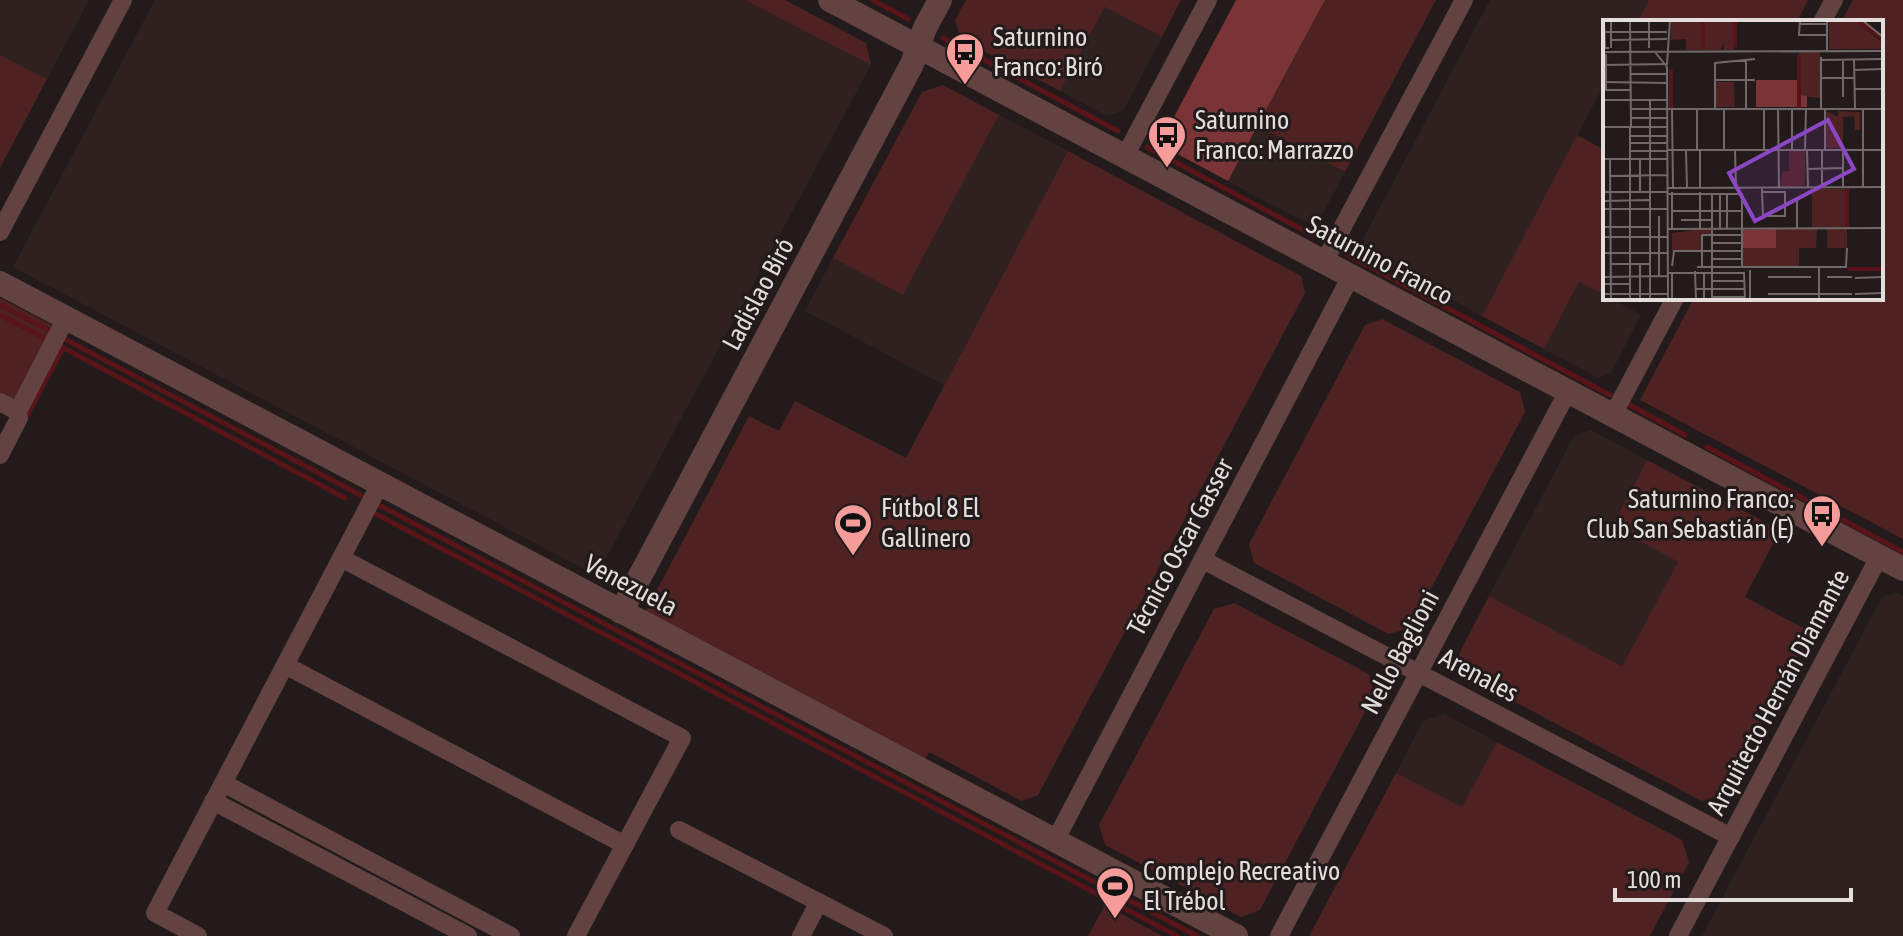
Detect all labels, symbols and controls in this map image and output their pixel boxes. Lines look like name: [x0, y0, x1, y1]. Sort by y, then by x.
inset map: [1603, 20, 1883, 300]
place label: Saturnino Franco: Biró: [993, 22, 1103, 82]
bus stop icon: Saturnino Franco: Biró: [944, 31, 986, 86]
place label: Saturnino Franco: Marrazzo: [1195, 105, 1354, 165]
bus stop icon: Saturnino Franco: Marrazzo: [1146, 114, 1188, 169]
street label: Saturnino Franco: [1302, 209, 1458, 311]
street label: Ladislao Biró: [716, 233, 800, 355]
street label: Técnico Oscar Gasser: [1121, 453, 1239, 641]
place label: Saturnino Franco: Club San Sebastián (E): [1586, 484, 1794, 544]
place label: Fútbol 8 El Gallinero: [881, 493, 980, 553]
bus stop icon: Saturnino Franco: Club San Sebastián (E): [1801, 493, 1843, 548]
sports icon: Fútbol 8 El Gallinero: [832, 502, 874, 557]
street label: Venezuela: [579, 548, 683, 622]
street label: Arquitecto Hernán Diamante: [1701, 564, 1855, 820]
street label: Nello Baglioni: [1355, 585, 1445, 719]
street label: Arenales: [1435, 642, 1523, 708]
scale bar: [1615, 852, 1851, 902]
place label: Complejo Recreativo El Trébol: [1143, 856, 1340, 916]
sports icon: Complejo Recreativo El Trébol: [1094, 865, 1136, 920]
text: 100 m: [1627, 866, 1681, 893]

